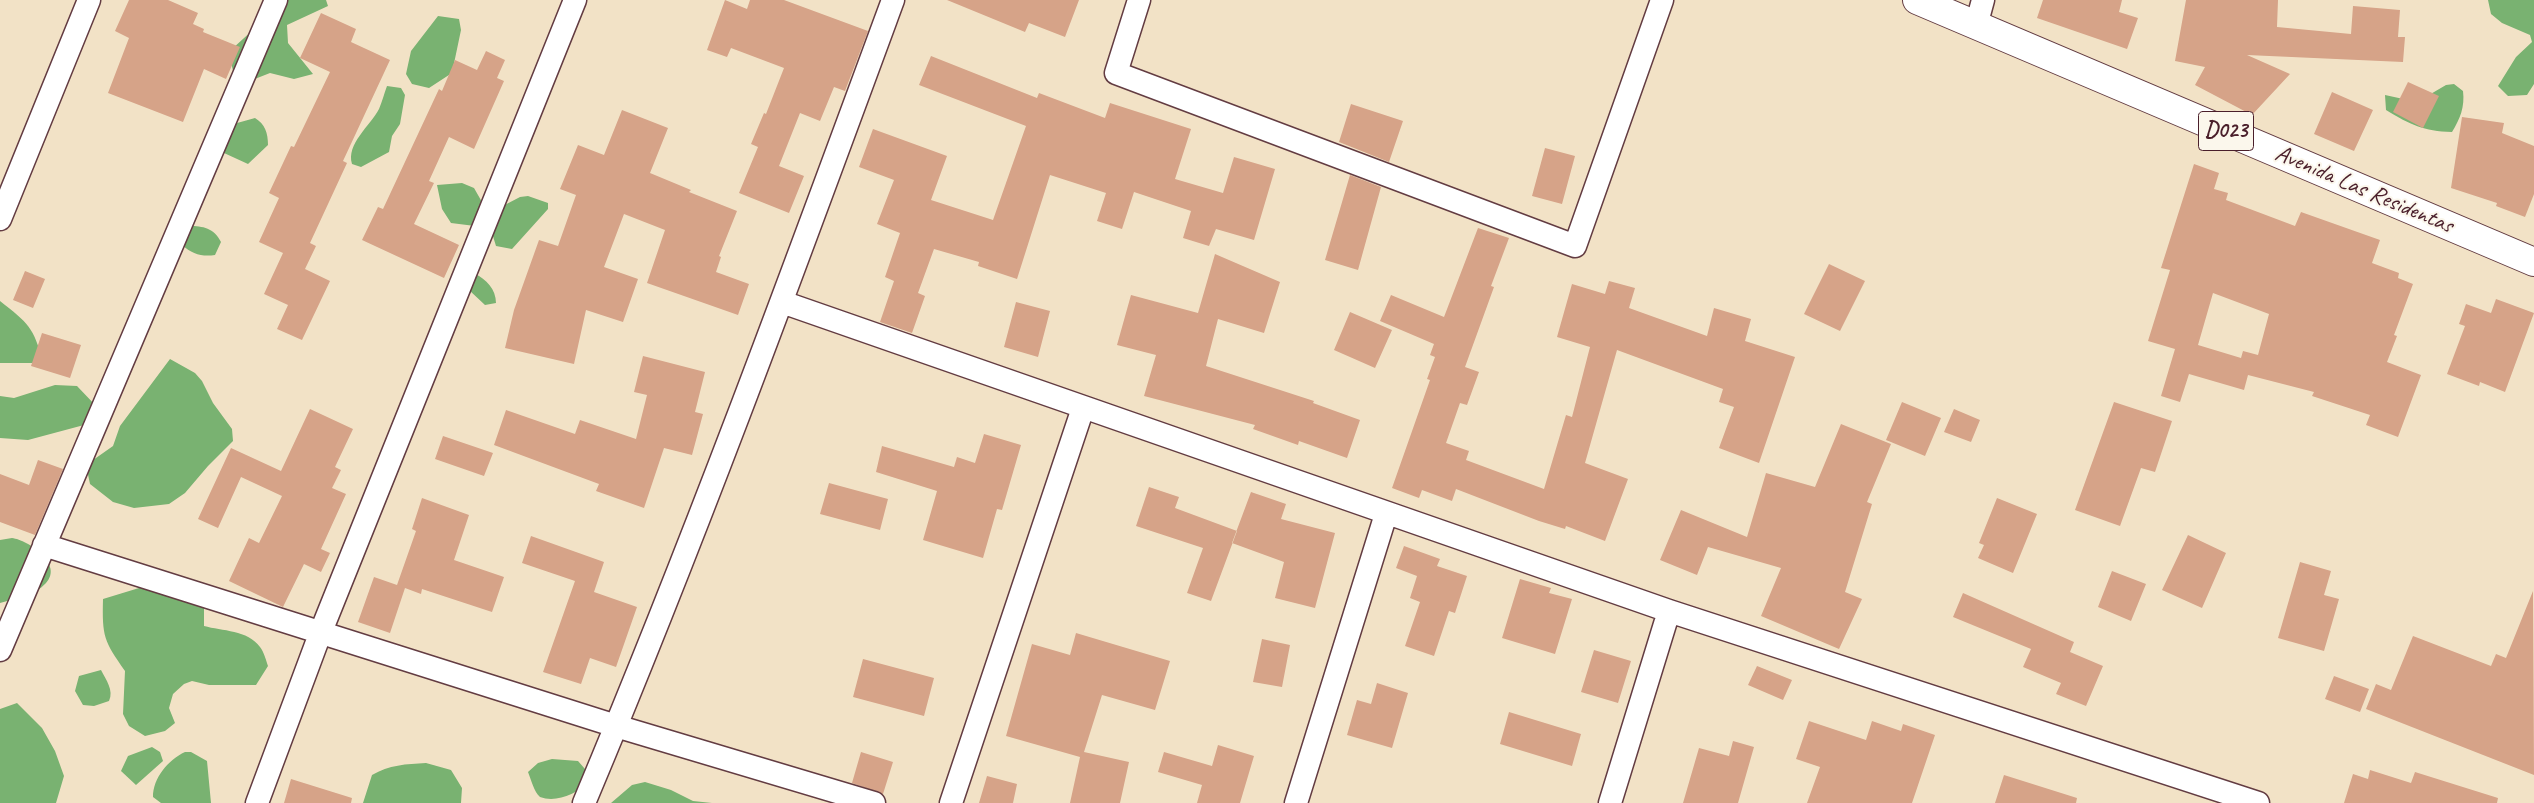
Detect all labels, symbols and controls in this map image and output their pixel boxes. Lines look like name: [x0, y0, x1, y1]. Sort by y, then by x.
road number: D023: [2198, 111, 2254, 150]
street label: Avenida Las Residentas: [2271, 140, 2457, 240]

